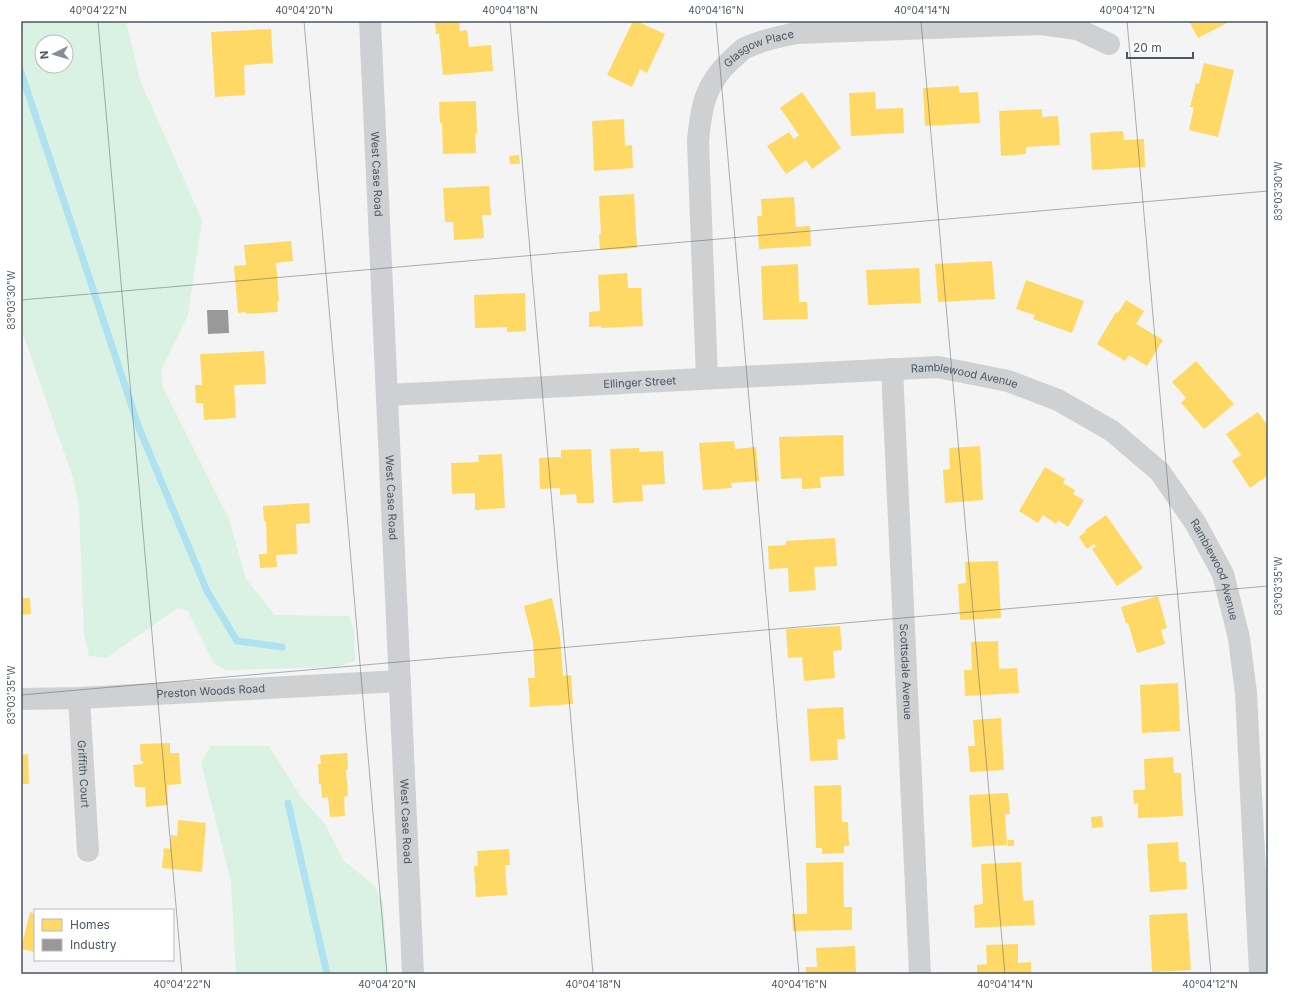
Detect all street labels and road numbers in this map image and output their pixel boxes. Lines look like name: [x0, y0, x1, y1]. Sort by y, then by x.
street label: Glasgow Place: [721, 27, 795, 70]
street label: West Case Road: [368, 131, 386, 217]
street label: Ramblewood Avenue: [910, 360, 1020, 391]
street label: Ellinger Street: [603, 373, 677, 391]
street label: West Case Road: [383, 455, 400, 540]
street label: Ramblewood Avenue: [1188, 516, 1241, 622]
street label: Scottsdale Avenue: [897, 623, 915, 720]
street label: Preston Woods Road: [156, 681, 265, 701]
street label: Griffith Court: [74, 740, 92, 809]
street label: West Case Road: [397, 778, 415, 864]

